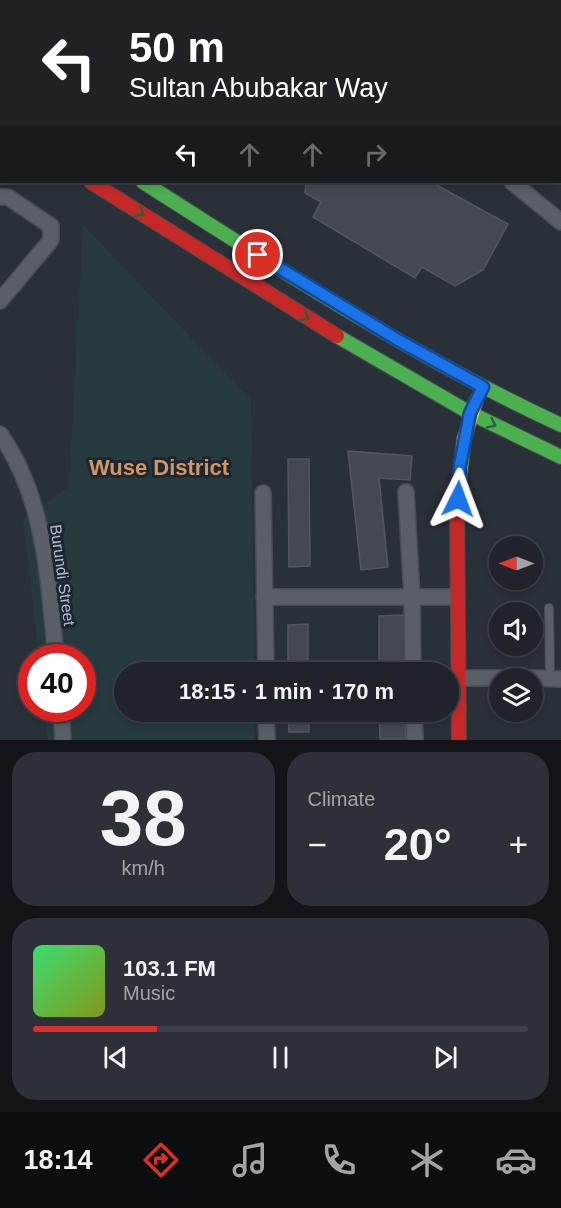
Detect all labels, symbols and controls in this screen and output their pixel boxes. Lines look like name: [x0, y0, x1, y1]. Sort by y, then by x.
icon: left: [30, 24, 108, 102]
text: 50 m: [129, 24, 225, 71]
text: Sultan Abubakar Way: [129, 73, 388, 103]
icon: left: [170, 138, 203, 171]
icon: ahead: [233, 138, 266, 171]
icon: ahead: [296, 138, 329, 171]
icon: right: [359, 138, 392, 171]
one-way arrow: [134, 206, 144, 218]
pin: [232, 229, 283, 280]
icon: arrive: [241, 238, 274, 271]
one-way arrow: [299, 310, 309, 321]
one-way arrow: [486, 417, 497, 428]
district label: Wuse District: [89, 455, 230, 480]
position arrow: [426, 467, 490, 531]
street label: Burundi Street: [47, 523, 78, 627]
north arrow: [489, 536, 543, 590]
map controls: [489, 536, 543, 722]
button: sound: [489, 602, 543, 656]
speed limit sign: 40: [18, 644, 96, 722]
button: layers: [489, 668, 543, 722]
text: 18:15 · 1 min · 170 m: [179, 679, 394, 704]
text: 38: [100, 774, 187, 862]
text: Climate: [308, 788, 375, 810]
text: 20°: [384, 819, 452, 870]
text: −: [308, 826, 327, 863]
text: +: [509, 826, 528, 863]
text: km/h: [122, 857, 165, 879]
text: 103.1 FM: [123, 956, 216, 981]
text: Music: [123, 982, 175, 1004]
icon: previous: [99, 1041, 132, 1074]
icon: pause: [264, 1041, 297, 1074]
icon: next: [429, 1041, 462, 1074]
icon: directions: [140, 1139, 182, 1181]
icon: music: [229, 1139, 271, 1181]
icon: phone: [318, 1139, 360, 1181]
icon: climate: [406, 1139, 448, 1181]
icon: car: [495, 1139, 537, 1181]
text: 18:14: [23, 1145, 93, 1175]

